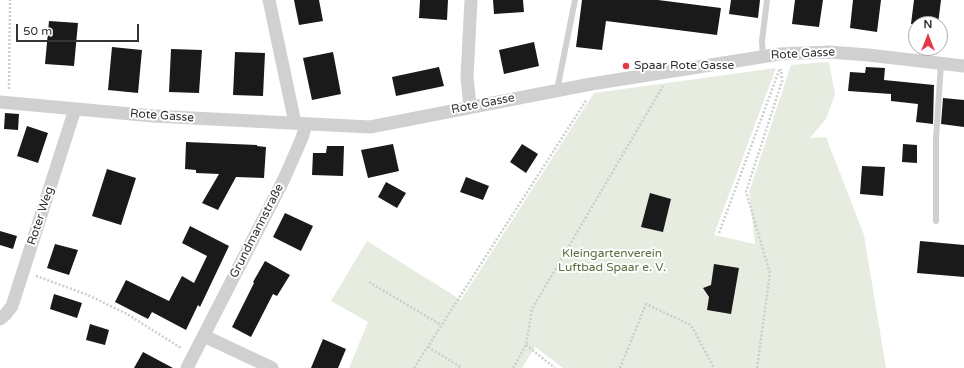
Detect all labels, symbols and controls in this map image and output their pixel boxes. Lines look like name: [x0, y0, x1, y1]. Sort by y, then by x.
scale bar: [18, 16, 141, 42]
north arrow: [908, 16, 948, 56]
text: N: [924, 18, 932, 31]
text: 50 m: [23, 24, 52, 38]
street label: Rote Gasse: [770, 45, 836, 63]
place label: Spaar Rote Gasse: [634, 59, 734, 73]
marker: Spaar Rote Gasse: [621, 61, 631, 71]
street label: Rote Gasse: [450, 91, 516, 117]
street label: Rote Gasse: [129, 107, 195, 125]
street label: Grundmannstraße: [227, 181, 287, 281]
street label: Roter Weg: [25, 185, 57, 247]
park label: Kleingartenverein Luftbad Spaar e. V.: [558, 247, 666, 275]

